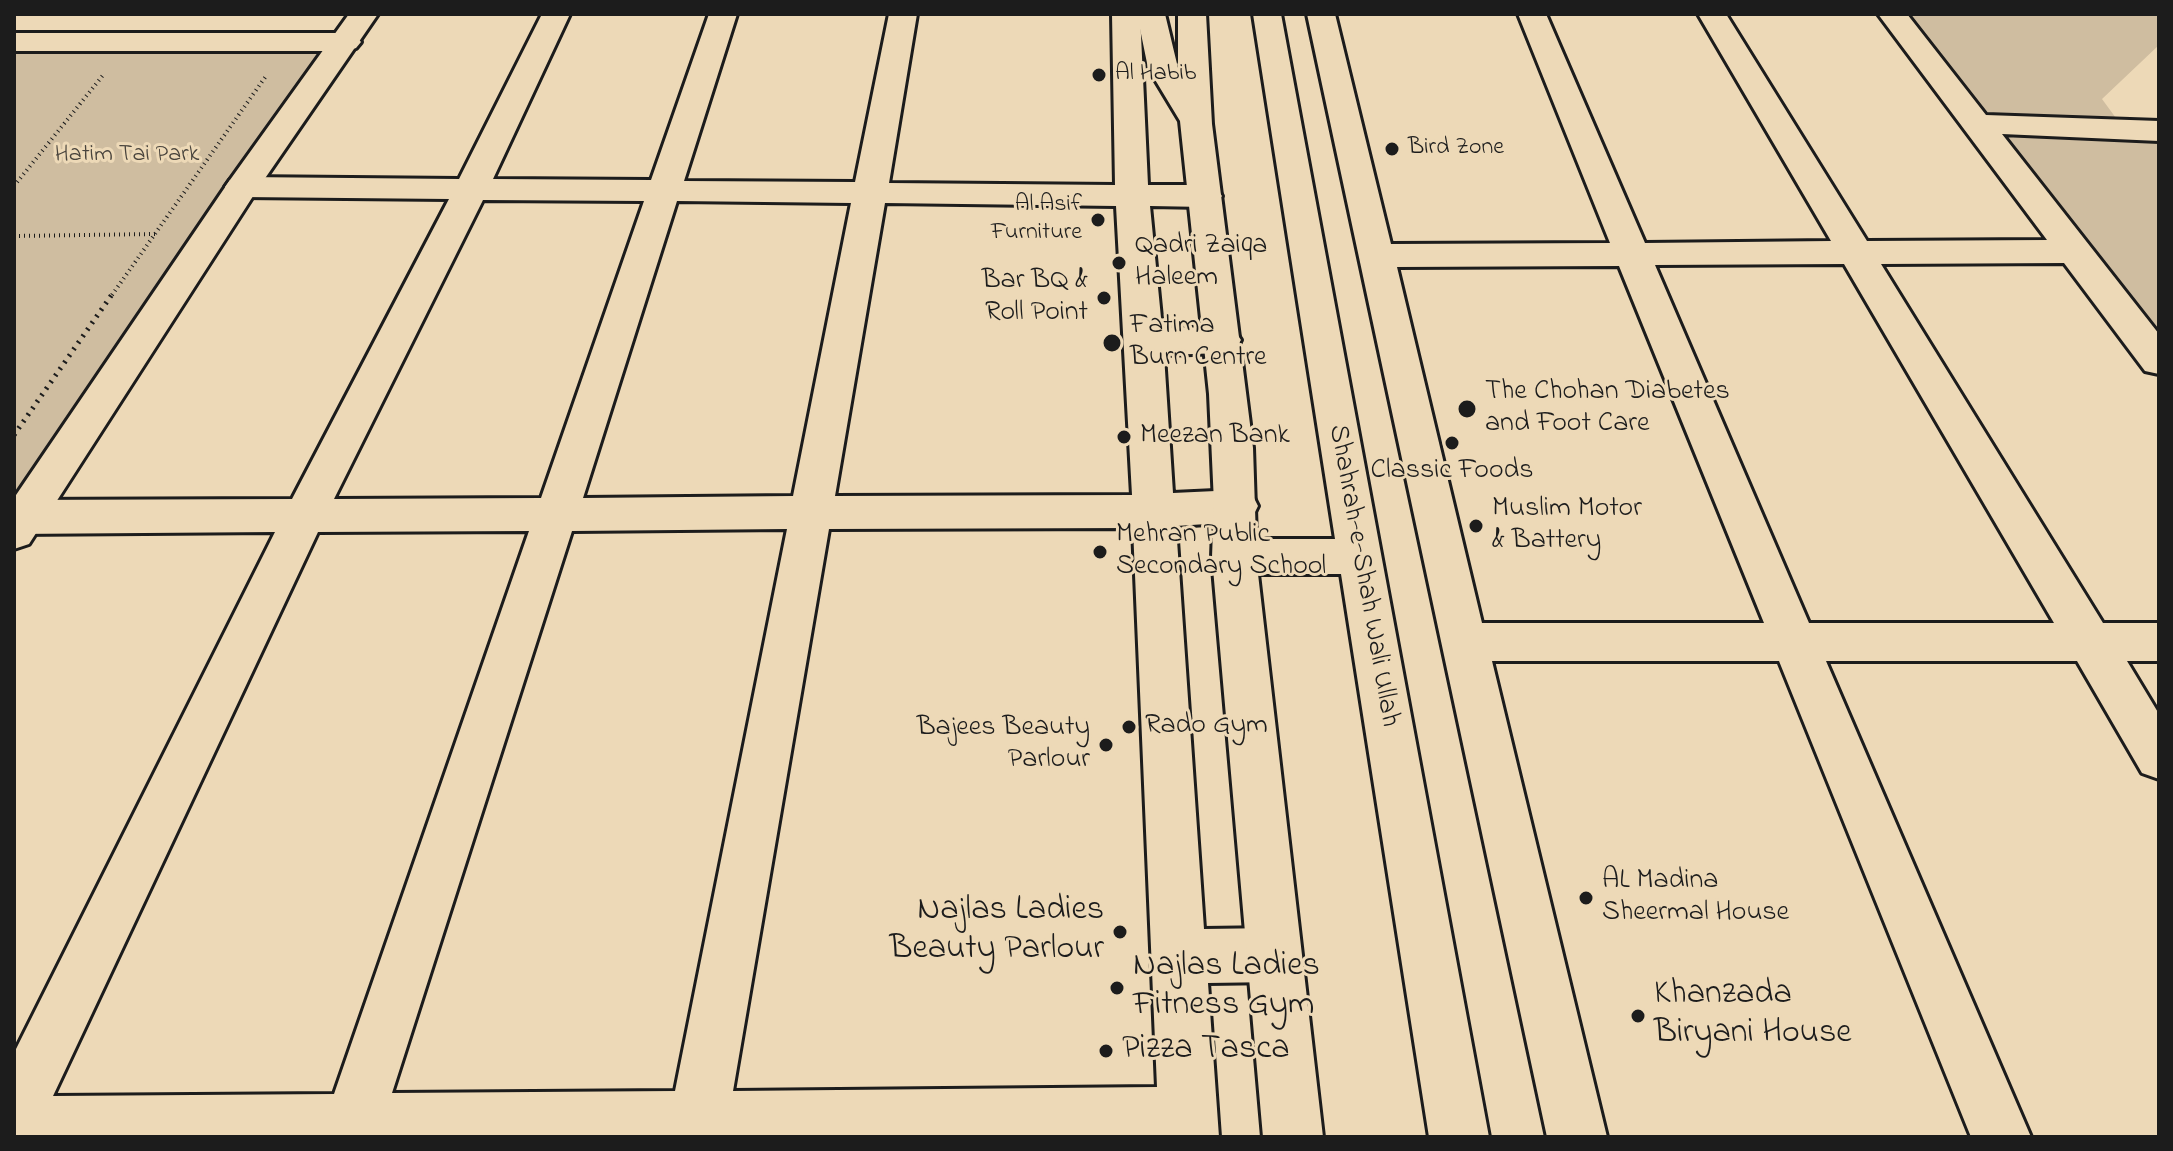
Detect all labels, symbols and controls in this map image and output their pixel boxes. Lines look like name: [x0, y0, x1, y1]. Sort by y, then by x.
place label: Al Habib: [1115, 61, 1196, 89]
marker: Al Habib: [1090, 66, 1108, 84]
place label: Bird Zone: [1408, 135, 1504, 163]
marker: Bird Zone: [1383, 140, 1401, 158]
park label: Hatim Tai Park: [55, 142, 199, 170]
place label: Al Asif Furniture: [991, 192, 1082, 248]
marker: Al Asif Furniture: [1089, 211, 1107, 229]
place label: Qadri Zaiqa Haleem: [1135, 230, 1267, 296]
marker: Qadri Zaiqa Haleem: [1110, 254, 1128, 272]
place label: Bar BQ & Roll Point: [982, 265, 1088, 331]
marker: Bar BQ & Roll Point: [1095, 289, 1113, 307]
place label: Fatima Burn Centre: [1130, 310, 1267, 376]
marker: Fatima Burn Centre: [1101, 332, 1123, 354]
place label: The Chohan Diabetes and Foot Care: [1485, 376, 1730, 442]
marker: The Chohan Diabetes and Foot Care: [1456, 398, 1478, 420]
place label: Meezan Bank: [1140, 420, 1290, 454]
street label: Shahrah-e-Shah Wali Ullah: [1319, 422, 1405, 730]
marker: Meezan Bank: [1115, 428, 1133, 446]
marker: Classic Foods: [1443, 434, 1461, 452]
place label: Classic Foods: [1371, 455, 1533, 489]
place label: Muslim Motor & Battery: [1492, 493, 1642, 559]
marker: Muslim Motor & Battery: [1467, 517, 1485, 535]
place label: Mehran Public Secondary School: [1116, 519, 1326, 585]
marker: Mehran Public Secondary School: [1091, 543, 1109, 561]
place label: Rado Gym: [1145, 710, 1268, 744]
place label: Bajees Beauty Parlour: [917, 712, 1090, 778]
marker: Rado Gym: [1120, 718, 1138, 736]
marker: Bajees Beauty Parlour: [1097, 736, 1115, 754]
place label: AL Madina Sheermal House: [1602, 865, 1789, 931]
marker: AL Madina Sheermal House: [1577, 889, 1595, 907]
place label: Najlas Ladies Beauty Parlour: [890, 892, 1104, 972]
marker: Najlas Ladies Beauty Parlour: [1111, 923, 1129, 941]
place label: Najlas Ladies Fitness Gym: [1133, 948, 1320, 1028]
place label: Khanzada Biryani House: [1654, 976, 1852, 1056]
marker: Najlas Ladies Fitness Gym: [1108, 979, 1126, 997]
marker: Khanzada Biryani House: [1629, 1007, 1647, 1025]
place label: Pizza Tasca: [1122, 1031, 1290, 1071]
marker: Pizza Tasca: [1097, 1042, 1115, 1060]

